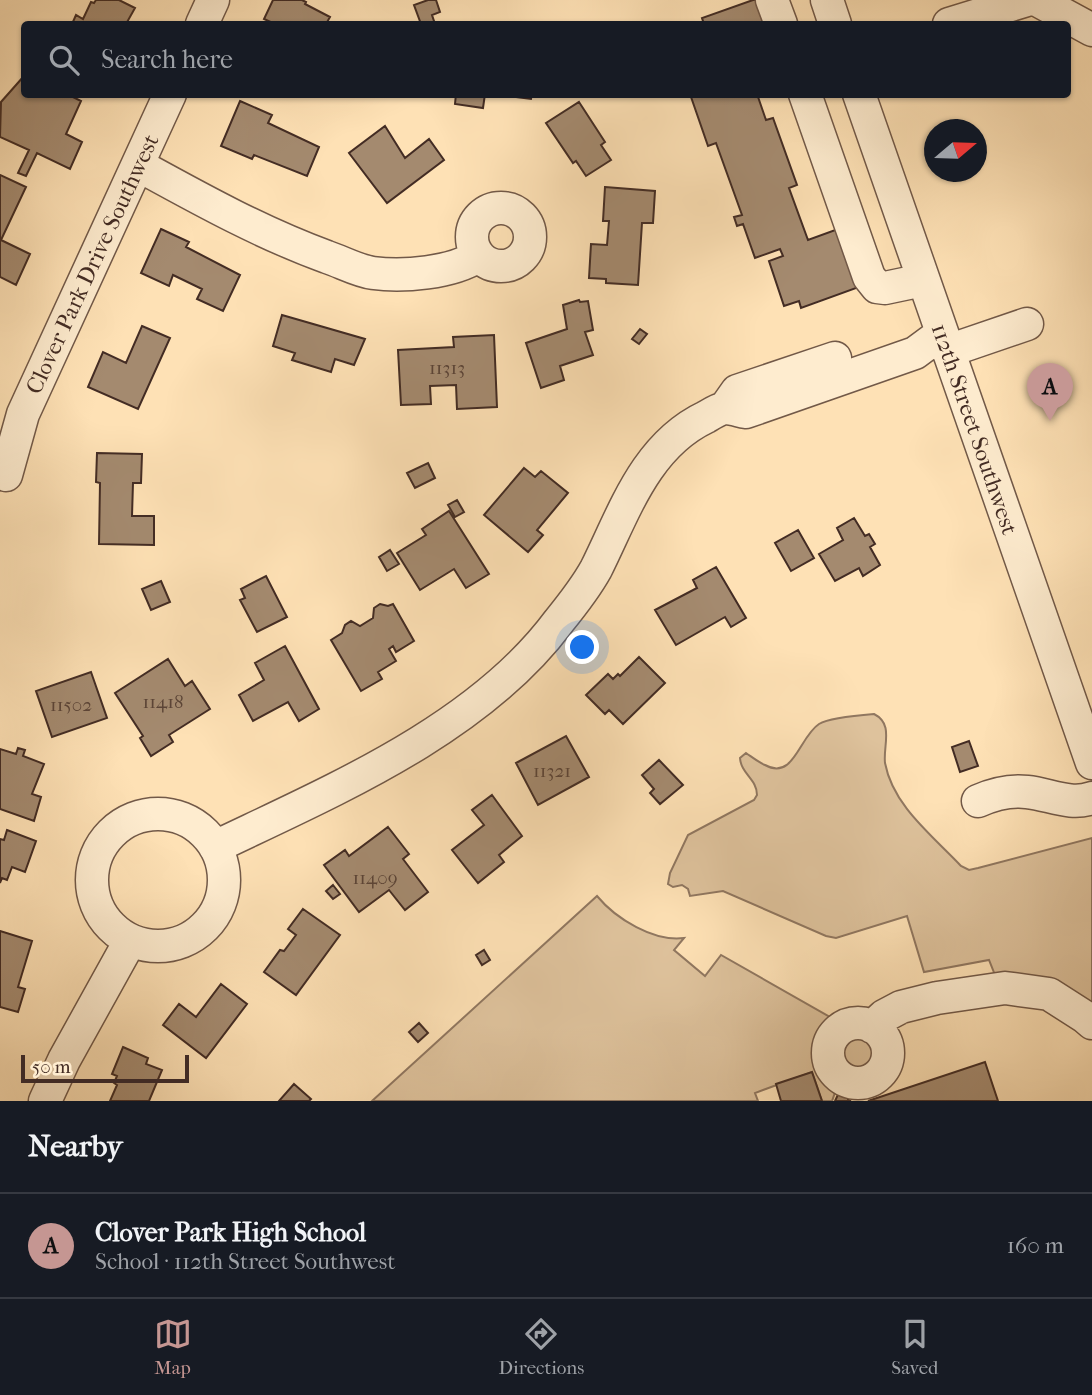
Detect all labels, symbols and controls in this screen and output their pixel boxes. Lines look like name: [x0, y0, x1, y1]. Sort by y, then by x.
search box: [21, 21, 1071, 98]
icon: search: [45, 41, 83, 79]
text: Search here: [101, 44, 233, 75]
north arrow: [924, 119, 987, 182]
street label: Clover Park Drive Southwest: [20, 130, 165, 398]
street label: 112th Street Southwest: [926, 320, 1023, 538]
house number: 11313: [429, 357, 465, 379]
pin: A: [1027, 363, 1073, 421]
your location: [565, 630, 599, 664]
house number: 11418: [142, 691, 184, 713]
house number: 11502: [50, 694, 92, 716]
house number: 11321: [533, 760, 571, 782]
house number: 11409: [352, 867, 398, 889]
scale bar: [21, 1052, 189, 1084]
text: 50 m: [32, 1056, 71, 1078]
text: Nearby: [28, 1129, 123, 1164]
text: Clover Park High School: [95, 1217, 366, 1248]
text: A: [44, 1232, 58, 1259]
text: 160 m: [1007, 1232, 1064, 1259]
text: School · 112th Street Southwest: [95, 1248, 395, 1275]
tab: Map: [154, 1315, 192, 1379]
tab: Directions: [499, 1315, 584, 1379]
tab: Saved: [891, 1315, 938, 1379]

